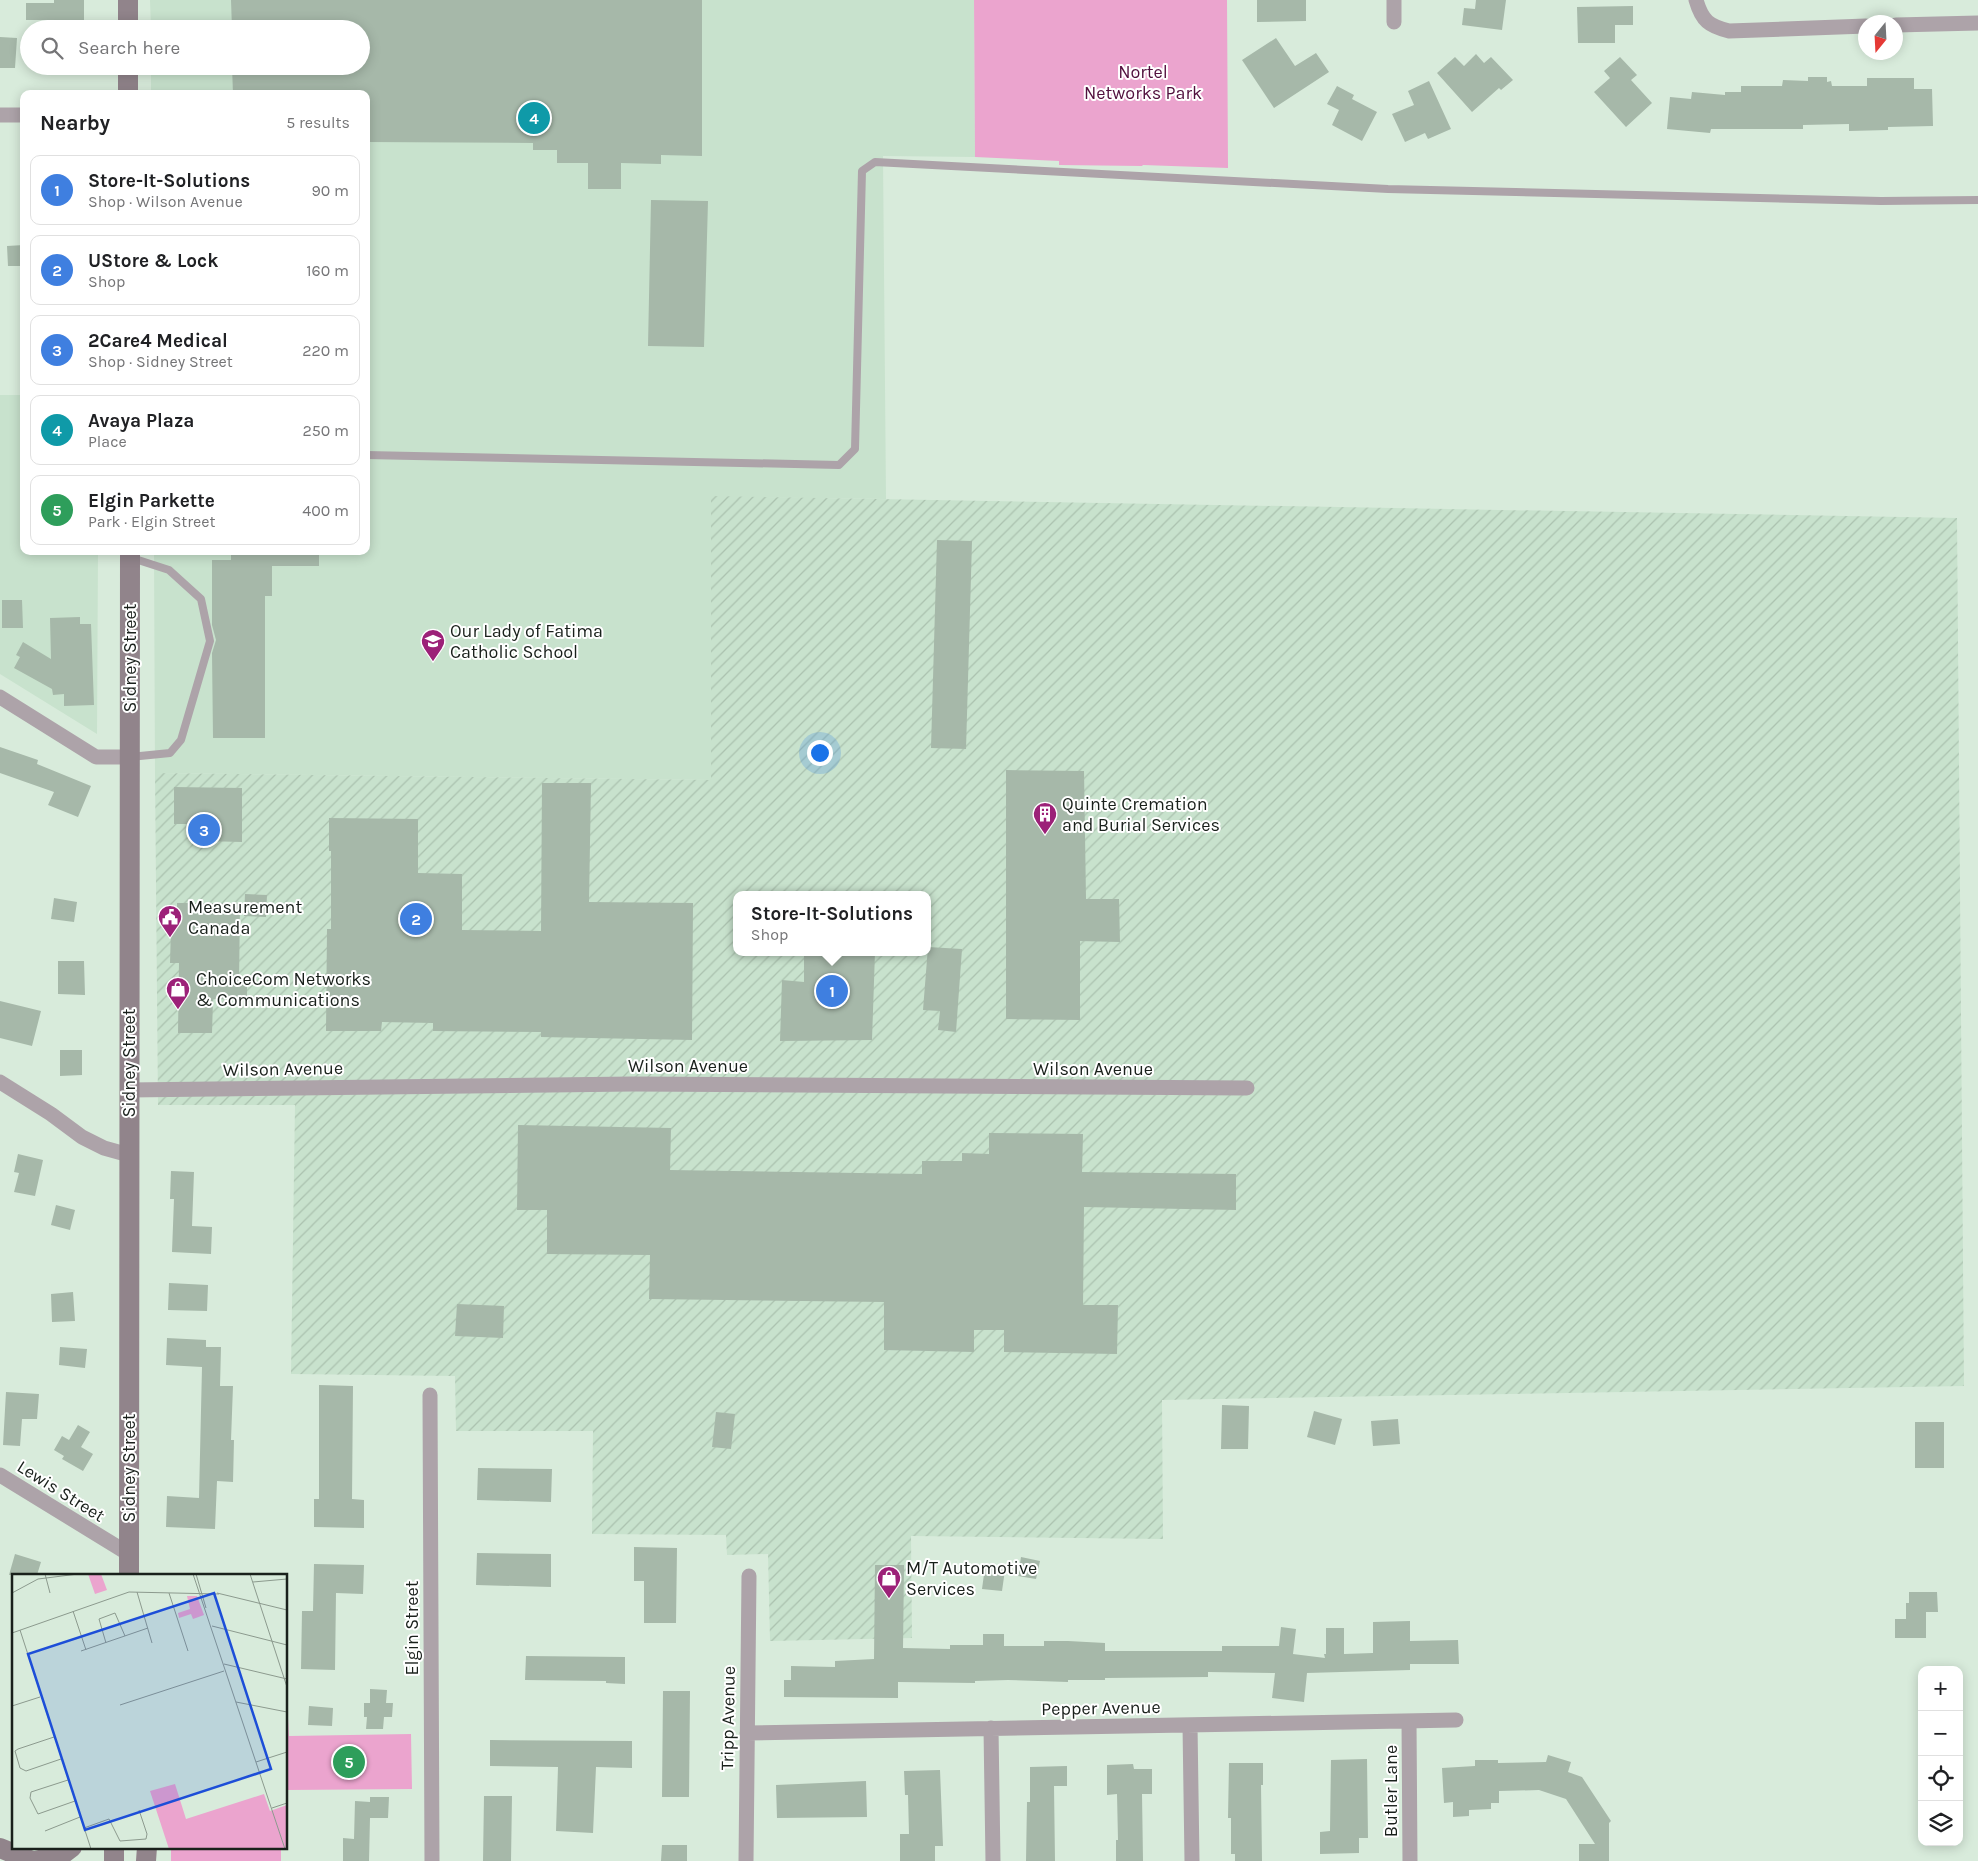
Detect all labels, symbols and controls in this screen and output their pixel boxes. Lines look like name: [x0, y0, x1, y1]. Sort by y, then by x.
north arrow: [1858, 15, 1903, 60]
search box: [20, 20, 370, 75]
icon: search: [38, 34, 66, 62]
text: Search here: [78, 37, 180, 59]
park label: Nortel Networks Park: [1084, 61, 1202, 104]
pin: 4: [518, 99, 550, 137]
text: Nearby: [40, 111, 110, 135]
text: 5 results: [286, 113, 350, 132]
text: Store-It-Solutions: [88, 170, 250, 192]
text: 1: [54, 181, 60, 200]
text: 90 m: [311, 181, 349, 200]
text: Shop · Wilson Avenue: [88, 192, 243, 211]
text: UStore & Lock: [88, 250, 218, 272]
text: 2: [52, 261, 62, 280]
text: 160 m: [306, 261, 349, 280]
text: Shop: [88, 272, 125, 291]
text: 2Care4 Medical: [88, 330, 228, 352]
text: 3: [52, 341, 62, 360]
text: 220 m: [302, 341, 349, 360]
text: Shop · Sidney Street: [88, 352, 233, 371]
text: Avaya Plaza: [88, 410, 194, 432]
text: 4: [52, 421, 62, 440]
text: 250 m: [302, 421, 349, 440]
text: Place: [88, 432, 127, 451]
text: Elgin Parkette: [88, 490, 215, 512]
text: 5: [52, 501, 62, 520]
text: 400 m: [302, 501, 349, 520]
text: Park · Elgin Street: [88, 512, 216, 531]
street label: Sidney Street: [119, 603, 141, 713]
place label: Our Lady of Fatima Catholic School: [450, 620, 603, 663]
school or university icon: Our Lady of Fatima Catholic School: [420, 628, 446, 662]
your location: [807, 740, 833, 766]
place label: Quinte Cremation and Burial Services: [1062, 793, 1220, 836]
building icon: Quinte Cremation and Burial Services: [1032, 801, 1058, 835]
pin: 3: [188, 811, 220, 849]
popup: [733, 891, 931, 956]
place label: Measurement Canada: [188, 896, 302, 939]
pin: 2: [400, 900, 432, 938]
text: Store-It-Solutions: [751, 903, 913, 925]
public building icon: Measurement Canada: [157, 904, 183, 938]
text: Shop: [751, 925, 788, 944]
place label: ChoiceCom Networks & Communications: [196, 968, 371, 1011]
pin: 1: [816, 972, 848, 1010]
shop icon: ChoiceCom Networks & Communications: [165, 976, 191, 1010]
street label: Sidney Street: [118, 1008, 140, 1118]
street label: Wilson Avenue: [628, 1055, 748, 1077]
street label: Wilson Avenue: [223, 1057, 343, 1081]
street label: Wilson Avenue: [1033, 1058, 1153, 1080]
street label: Sidney Street: [118, 1413, 140, 1523]
street label: Lewis Street: [13, 1455, 109, 1527]
place label: M/T Automotive Services: [906, 1557, 1037, 1600]
shop icon: M/T Automotive Services: [876, 1565, 902, 1599]
inset map: [12, 1574, 288, 1848]
street label: Elgin Street: [401, 1580, 423, 1676]
street label: Tripp Avenue: [716, 1666, 740, 1770]
map controls: [1918, 1666, 1963, 1846]
button: +: [1918, 1666, 1963, 1711]
street label: Pepper Avenue: [1041, 1696, 1161, 1720]
button: −: [1918, 1711, 1963, 1756]
pin: 5: [333, 1743, 365, 1781]
street label: Butler Lane: [1380, 1745, 1402, 1837]
button: locate: [1918, 1756, 1963, 1801]
button: layers: [1918, 1801, 1963, 1846]

